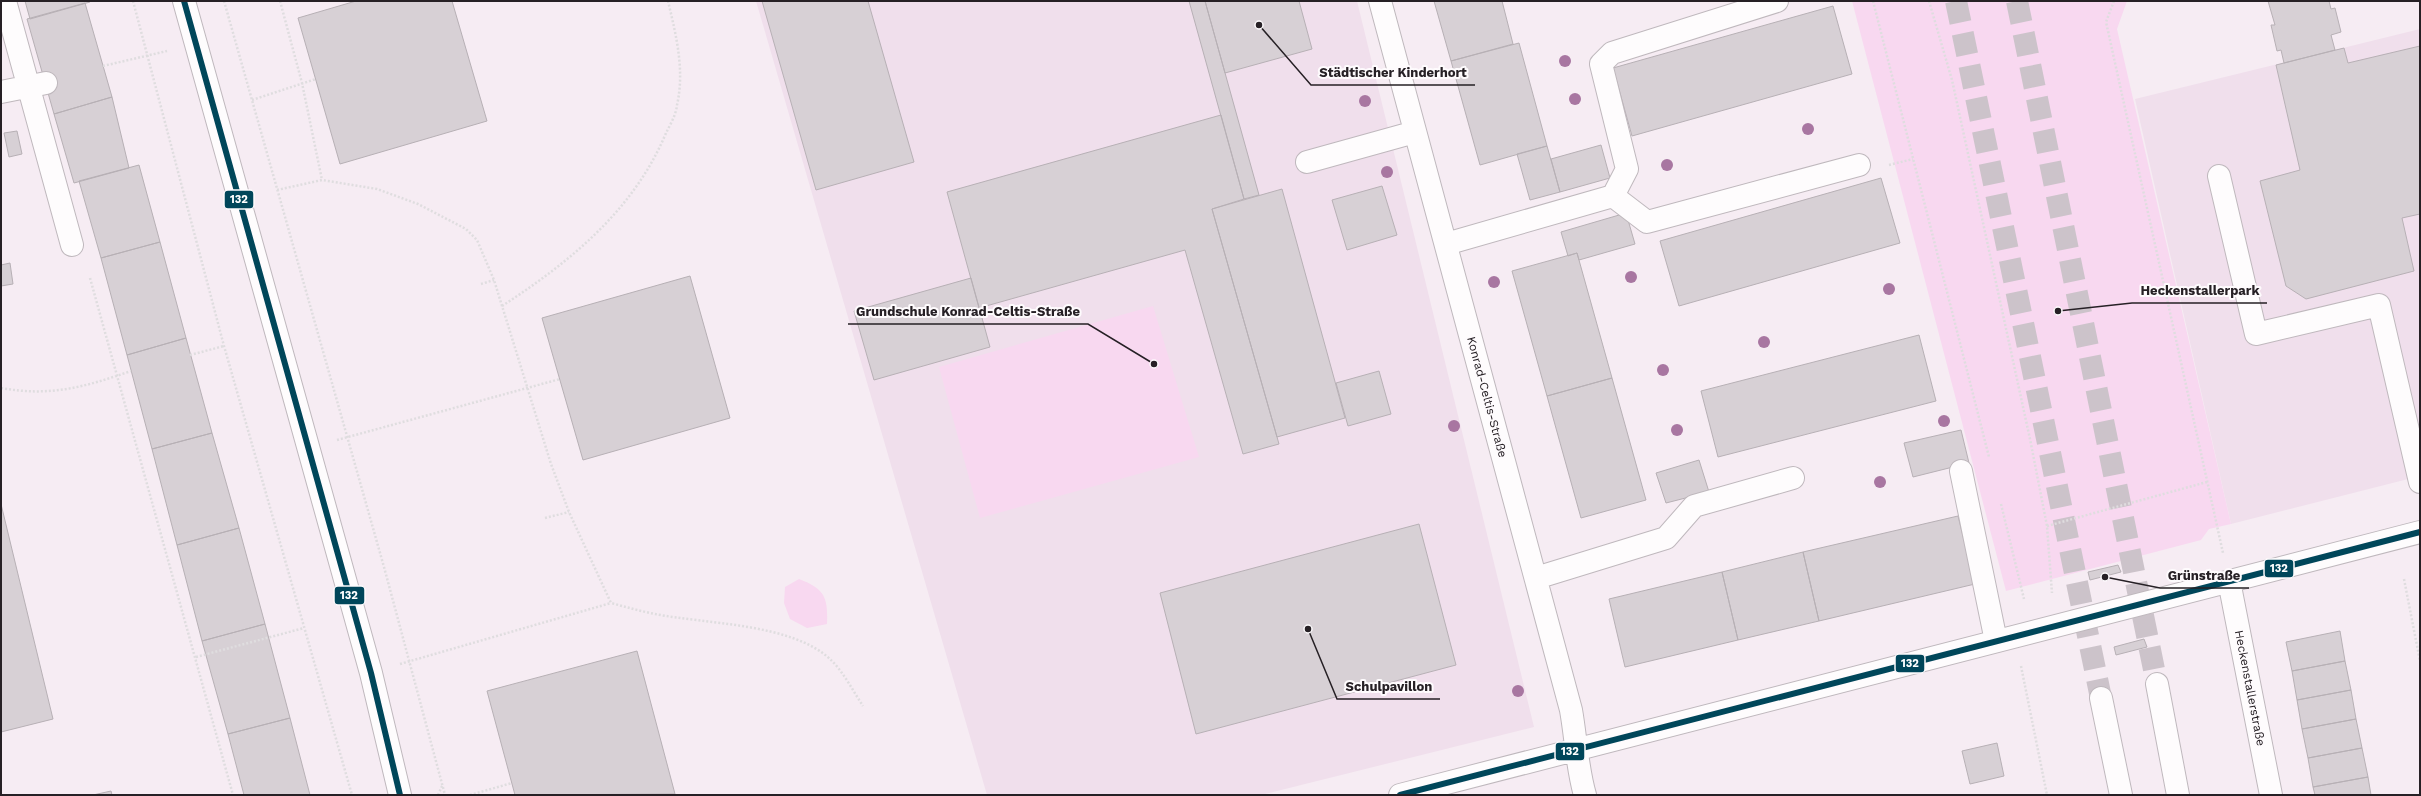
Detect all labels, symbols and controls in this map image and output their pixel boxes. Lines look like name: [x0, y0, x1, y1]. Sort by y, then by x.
callout: Städtischer Kinderhort: [1311, 60, 1475, 85]
text: Städtischer Kinderhort: [1319, 65, 1467, 80]
line badge: 132: [224, 190, 254, 209]
text: 132: [230, 193, 248, 206]
callout: Heckenstallerpark: [2132, 278, 2267, 303]
text: Heckenstallerpark: [2141, 283, 2260, 298]
callout: Grundschule Konrad-Celtis-Straße: [848, 299, 1088, 324]
text: Grundschule Konrad-Celtis-Straße: [856, 304, 1080, 319]
street label: Konrad-Celtis-Straße: [1464, 335, 1510, 459]
line badge: 132: [2264, 559, 2294, 578]
text: 132: [2270, 562, 2288, 575]
callout: Grünstraße: [2160, 563, 2249, 588]
text: Grünstraße: [2168, 568, 2241, 583]
line badge: 132: [334, 586, 365, 605]
text: 132: [340, 589, 358, 602]
street label: Heckenstallerstraße: [2232, 629, 2268, 747]
line badge: 132: [1895, 654, 1925, 673]
text: 132: [1901, 657, 1919, 670]
callout: Schulpavillon: [1337, 674, 1440, 699]
text: Schulpavillon: [1346, 679, 1432, 694]
line badge: 132: [1555, 742, 1585, 761]
text: 132: [1561, 745, 1579, 758]

